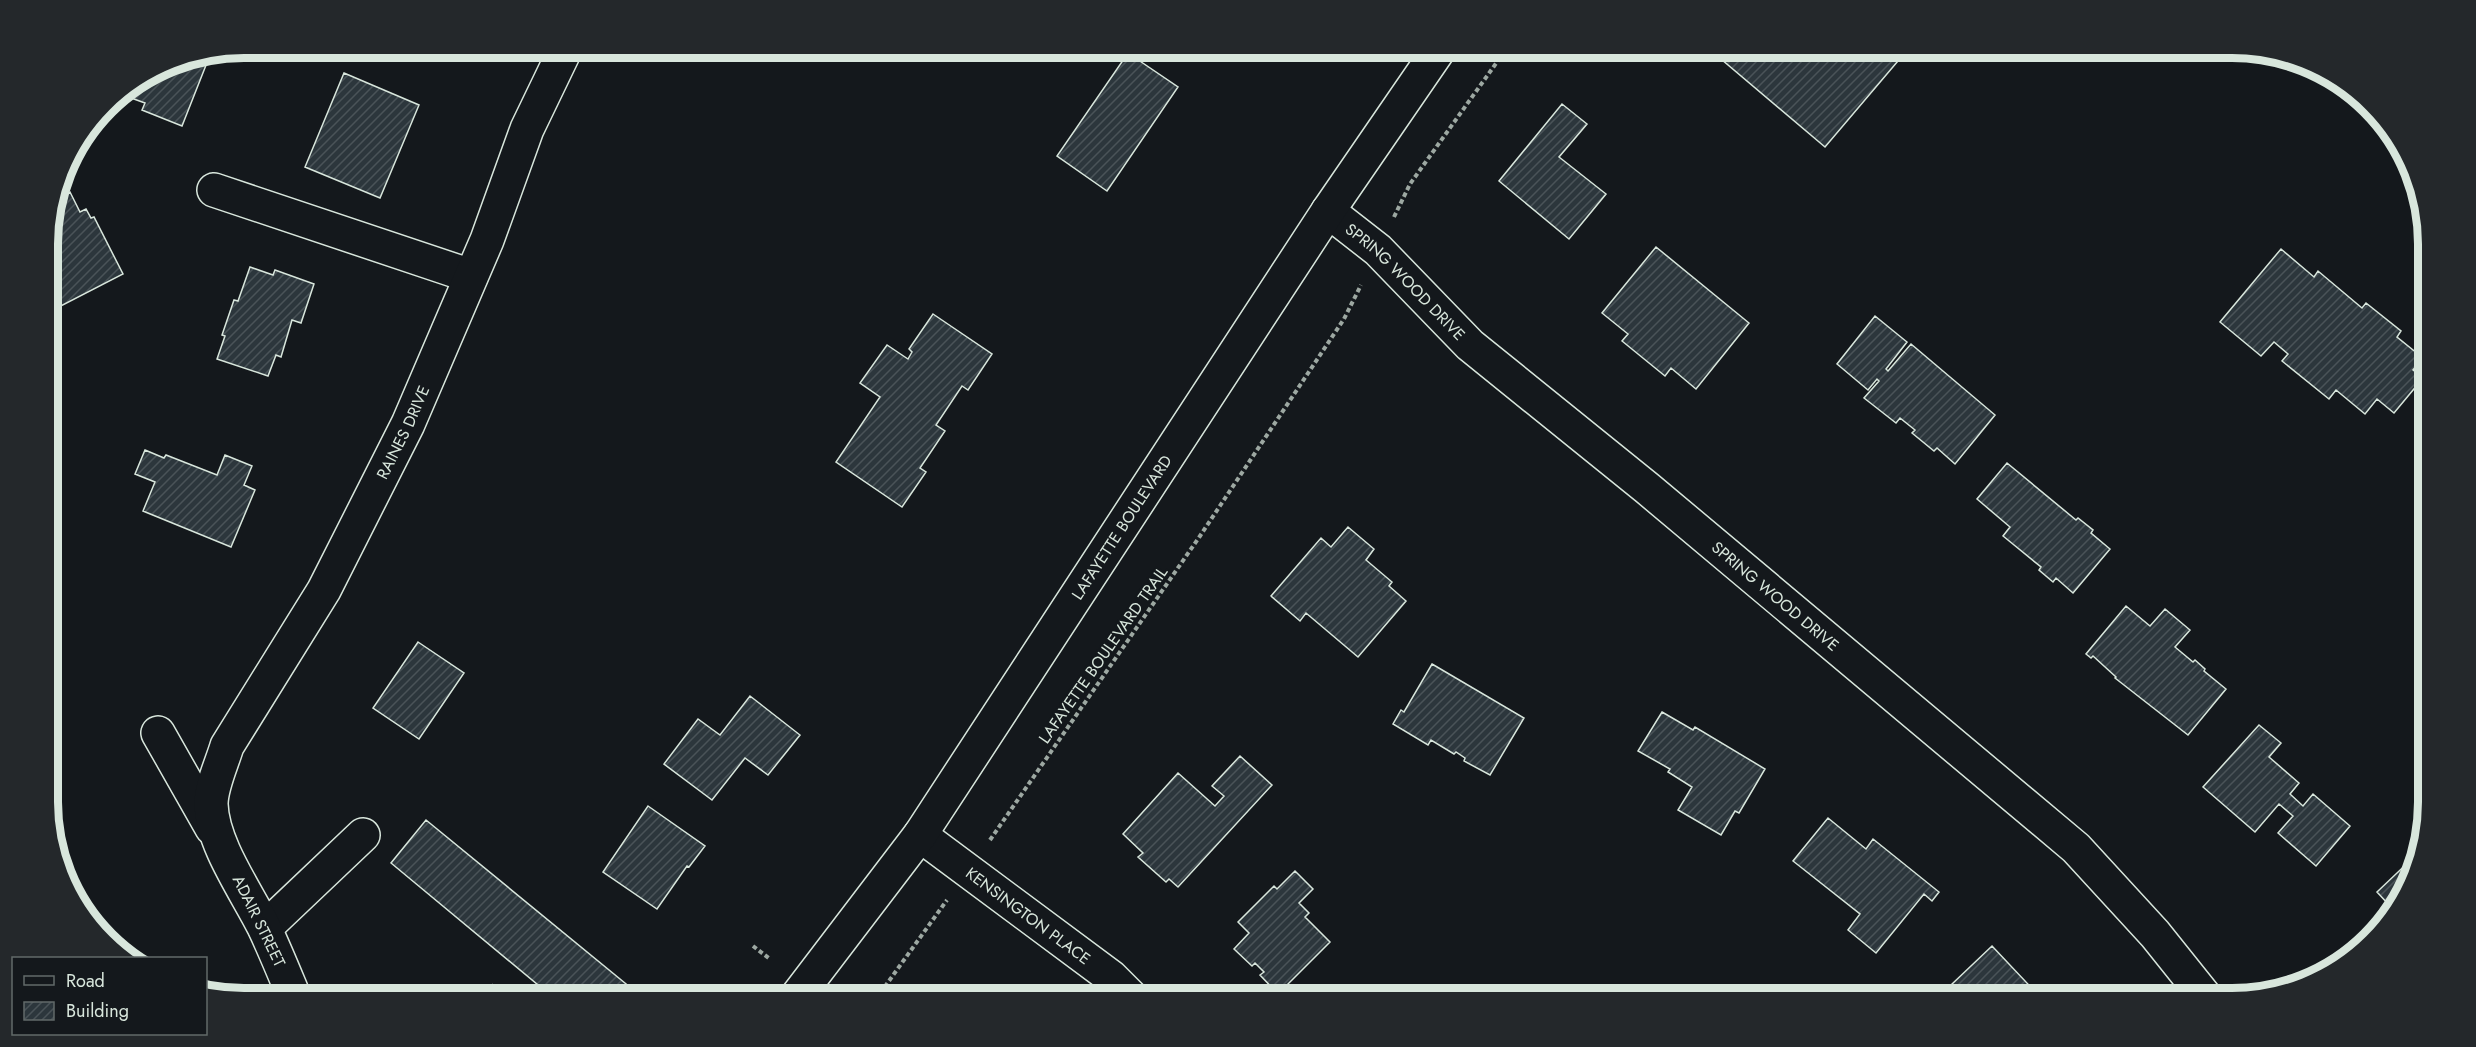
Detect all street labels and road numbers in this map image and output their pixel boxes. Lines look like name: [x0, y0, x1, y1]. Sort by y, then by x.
street label: SPRING WOOD DRIVE: [1341, 217, 1471, 345]
street label: RAINES DRIVE: [371, 382, 435, 483]
street label: LAFAYETTE BOULEVARD: [1066, 450, 1177, 604]
street label: SPRING WOOD DRIVE: [1707, 536, 1844, 656]
street label: LAFAYETTE BOULEVARD TRAIL: [1033, 561, 1173, 748]
street label: KENSINGTON PLACE: [961, 862, 1095, 970]
street label: ADAIR STREET: [227, 871, 291, 971]

